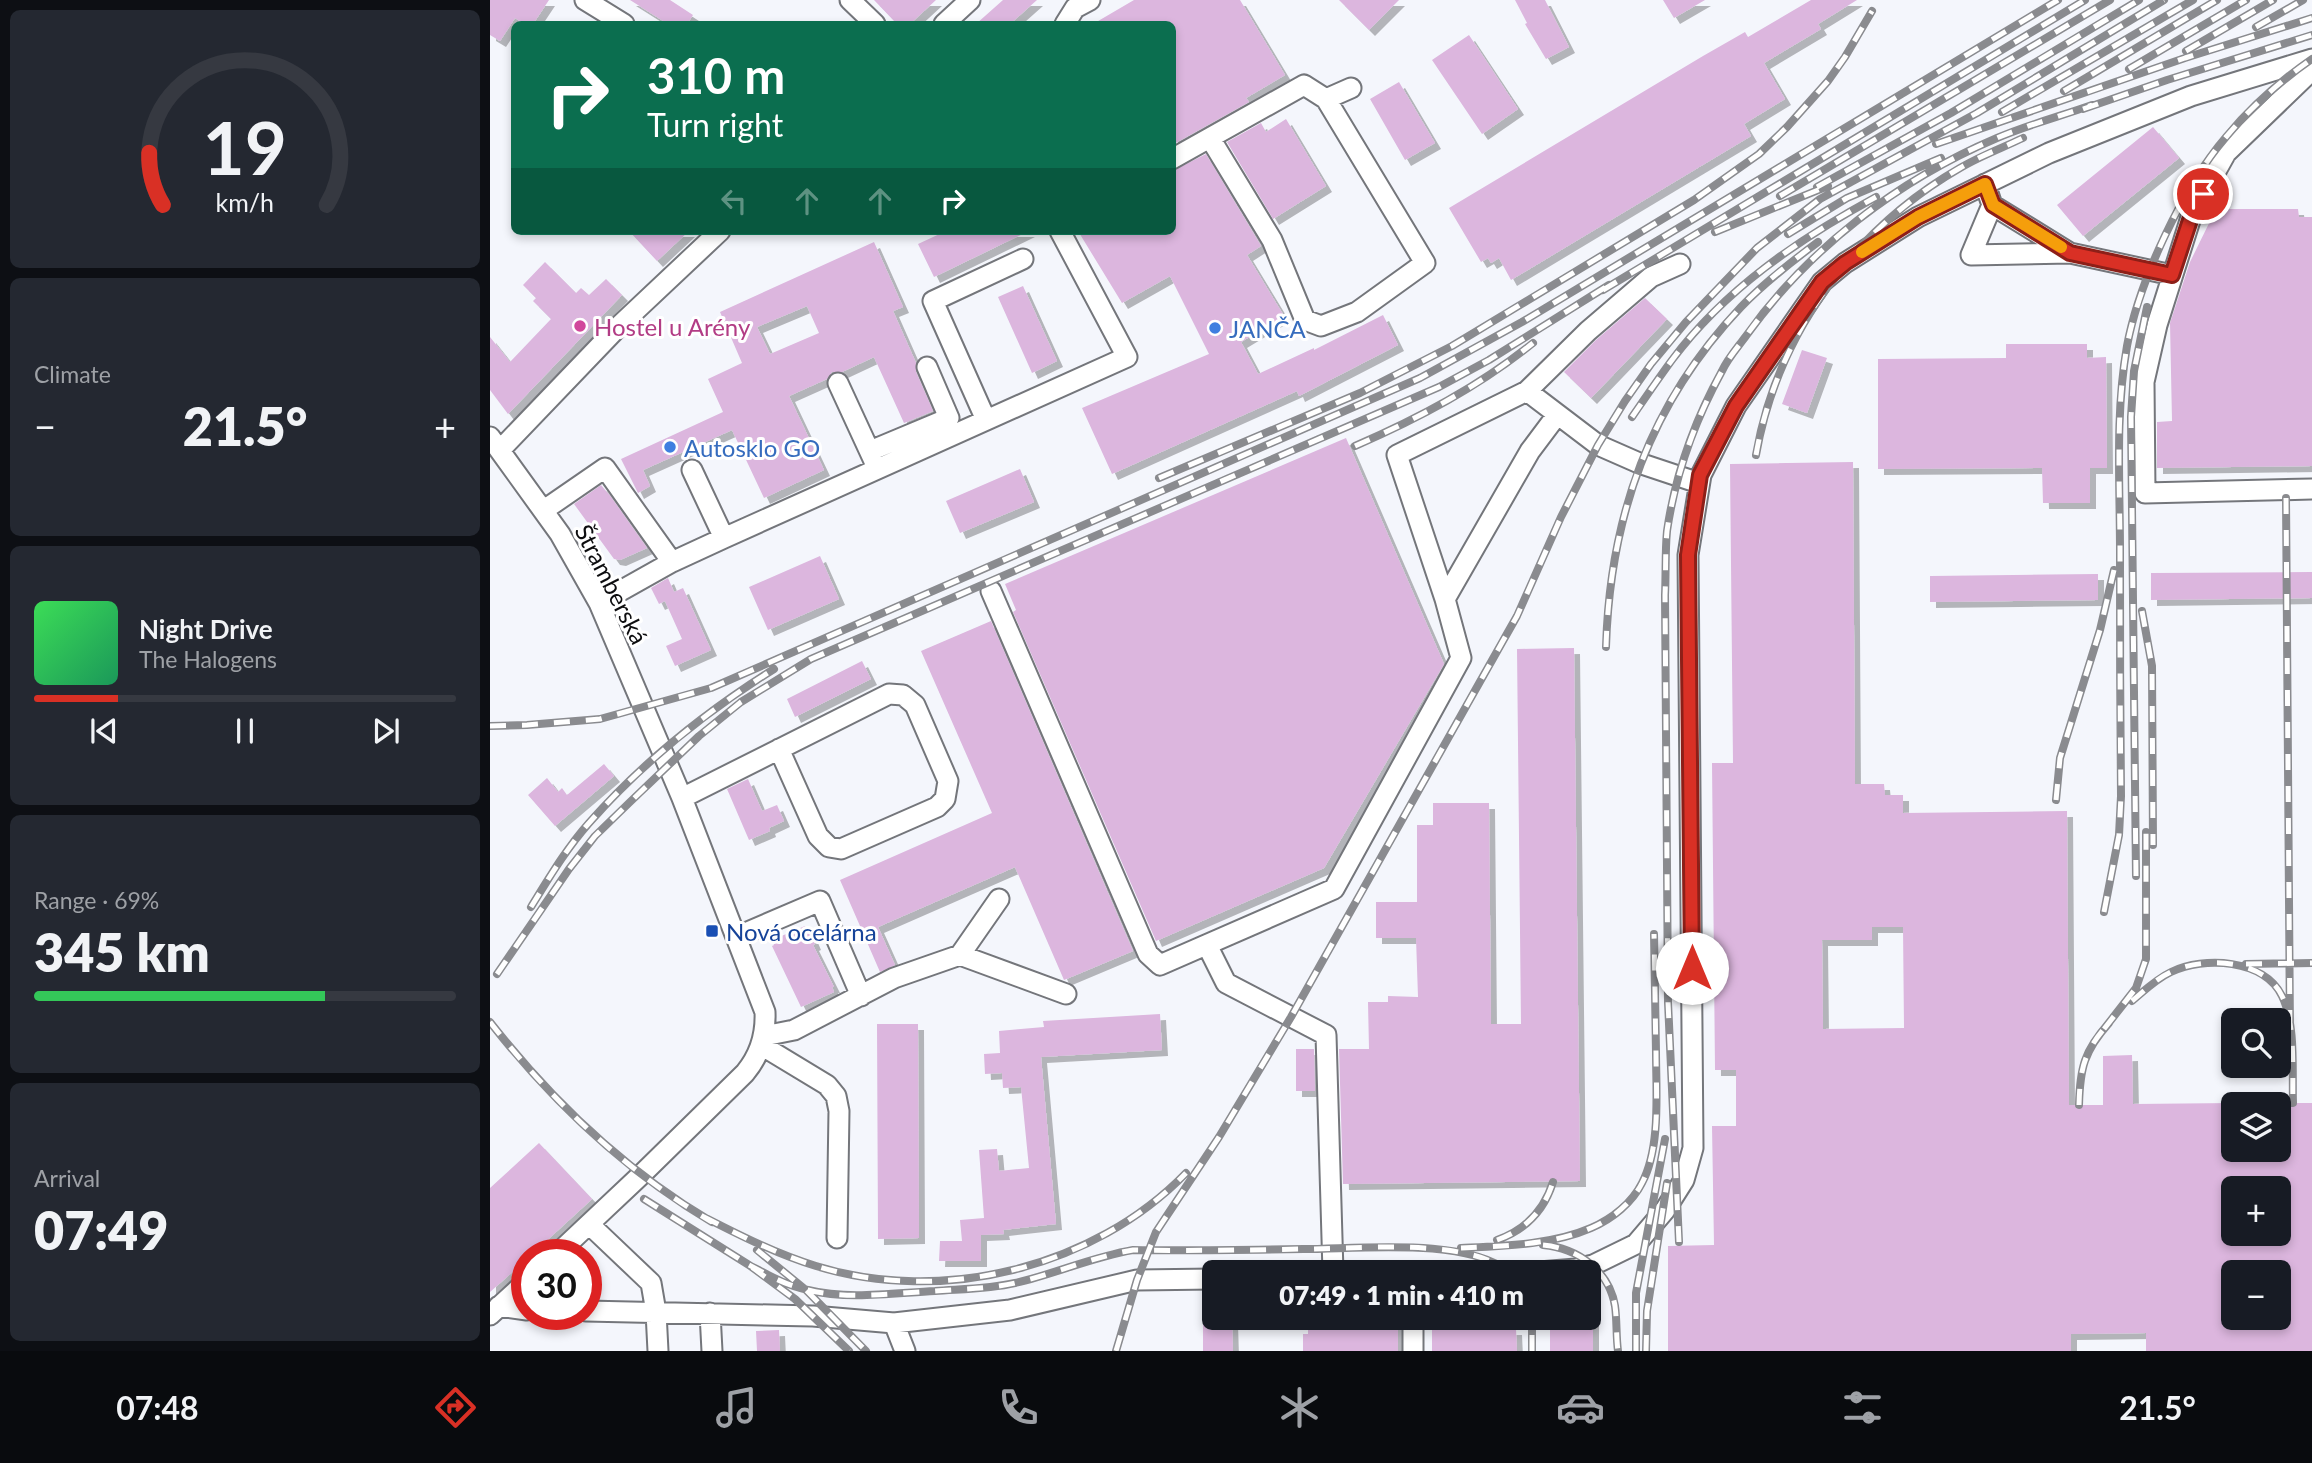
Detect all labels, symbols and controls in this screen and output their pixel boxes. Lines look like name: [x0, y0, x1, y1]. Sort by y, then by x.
text: 310 m: [647, 46, 785, 104]
icon: right: [532, 49, 623, 140]
text: 19: [203, 103, 287, 191]
text: Turn right: [647, 105, 783, 144]
pin: [2173, 164, 2233, 224]
icon: arrive: [2184, 175, 2222, 213]
icon: left: [715, 182, 753, 220]
icon: ahead: [788, 182, 826, 220]
icon: ahead: [861, 182, 899, 220]
icon: right: [934, 182, 972, 220]
text: km/h: [216, 187, 274, 217]
place label: Hostel u Arény: [594, 312, 751, 341]
place label: JANČA: [1229, 314, 1307, 343]
marker: Hostel u Arény: [572, 318, 588, 334]
marker: JANČA: [1207, 320, 1223, 336]
text: Climate: [34, 360, 111, 388]
text: 21.5°: [183, 395, 307, 457]
text: −: [34, 403, 56, 449]
text: +: [434, 403, 456, 449]
place label: Autosklo GO: [684, 433, 820, 462]
marker: Autosklo GO: [662, 439, 678, 455]
street label: Štramberská: [569, 519, 655, 649]
text: Night Drive: [139, 613, 273, 645]
text: The Halogens: [139, 645, 277, 673]
icon: previous: [85, 712, 123, 750]
icon: pause: [226, 712, 264, 750]
icon: next: [367, 712, 405, 750]
text: Range · 69%: [34, 886, 159, 914]
place label: Nová ocelárna: [726, 917, 877, 946]
text: 345 km: [34, 921, 210, 983]
marker: Nová ocelárna: [704, 923, 720, 939]
position arrow: [1655, 931, 1729, 1005]
map controls: [2221, 1008, 2291, 1330]
button: search: [2221, 1008, 2291, 1078]
button: layers: [2221, 1092, 2291, 1162]
text: Arrival: [34, 1164, 100, 1192]
button: +: [2221, 1176, 2291, 1246]
text: 07:49: [34, 1199, 168, 1261]
speed limit sign: 30: [511, 1239, 602, 1330]
button: −: [2221, 1260, 2291, 1330]
text: 07:49 · 1 min · 410 m: [1279, 1279, 1524, 1311]
icon: directions: [431, 1383, 480, 1432]
icon: music: [712, 1383, 761, 1432]
icon: phone: [994, 1383, 1043, 1432]
icon: climate: [1275, 1383, 1324, 1432]
icon: car: [1556, 1383, 1605, 1432]
icon: filters: [1838, 1383, 1887, 1432]
text: 07:48: [116, 1388, 199, 1427]
text: 21.5°: [2119, 1388, 2196, 1427]

